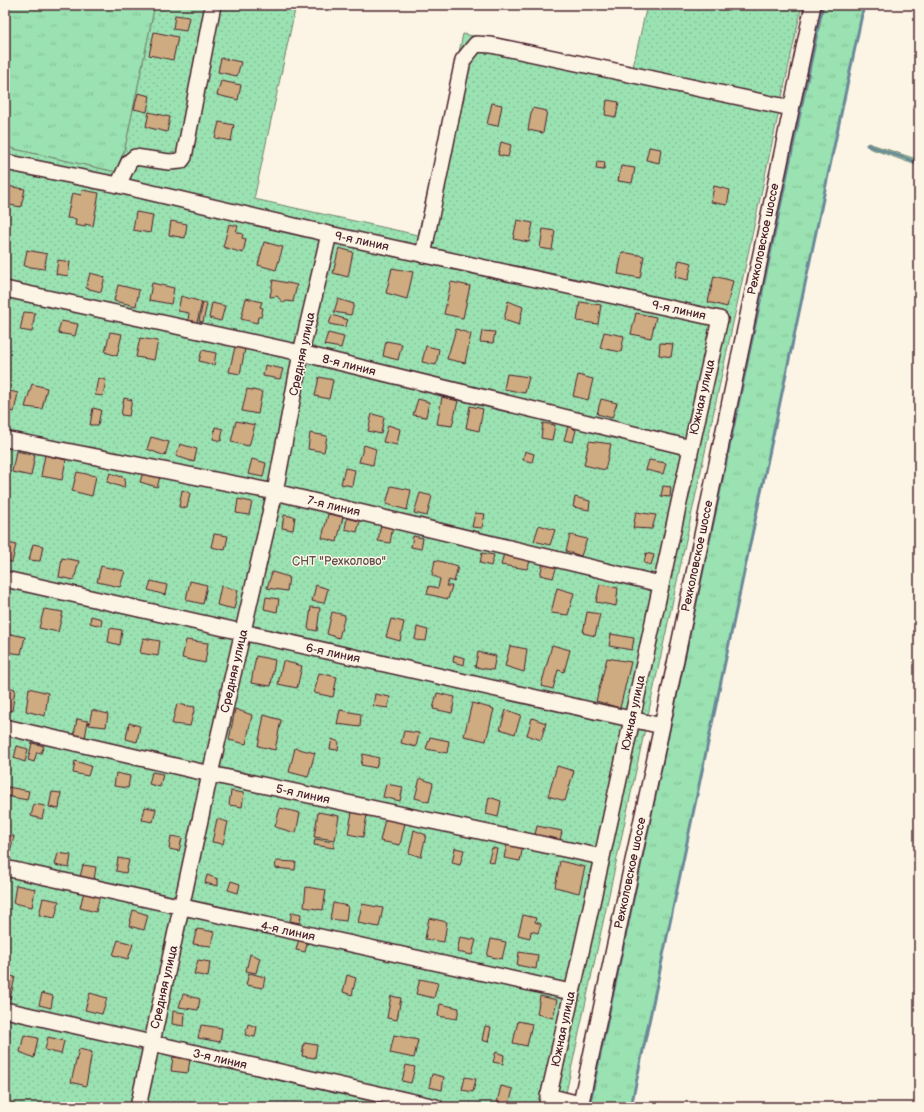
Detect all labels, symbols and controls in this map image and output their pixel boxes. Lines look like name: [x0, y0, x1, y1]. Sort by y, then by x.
street label: Рехколовское шоссе: [744, 182, 783, 296]
street label: 9-я линия: [333, 228, 391, 255]
street label: 9-я линия: [650, 297, 708, 324]
street label: Средняя улица: [286, 311, 319, 397]
street label: 8-я линия: [320, 352, 378, 379]
street label: Южная улица: [687, 358, 718, 436]
street label: 7-я линия: [306, 493, 362, 520]
street label: Рехколовское шоссе: [678, 499, 717, 613]
park label: СНТ "Рехколово": [292, 554, 386, 569]
street label: Средняя улица: [218, 628, 251, 714]
street label: 6-я линия: [304, 640, 362, 667]
street label: Южная улица: [618, 674, 649, 752]
street label: 5-я линия: [275, 781, 332, 808]
street label: Рехколовское шоссе: [611, 816, 650, 930]
street label: 4-я линия: [259, 918, 317, 945]
street label: Средняя улица: [148, 944, 181, 1030]
street label: Южная улица: [548, 990, 579, 1068]
street label: 3-я линия: [191, 1046, 249, 1073]

